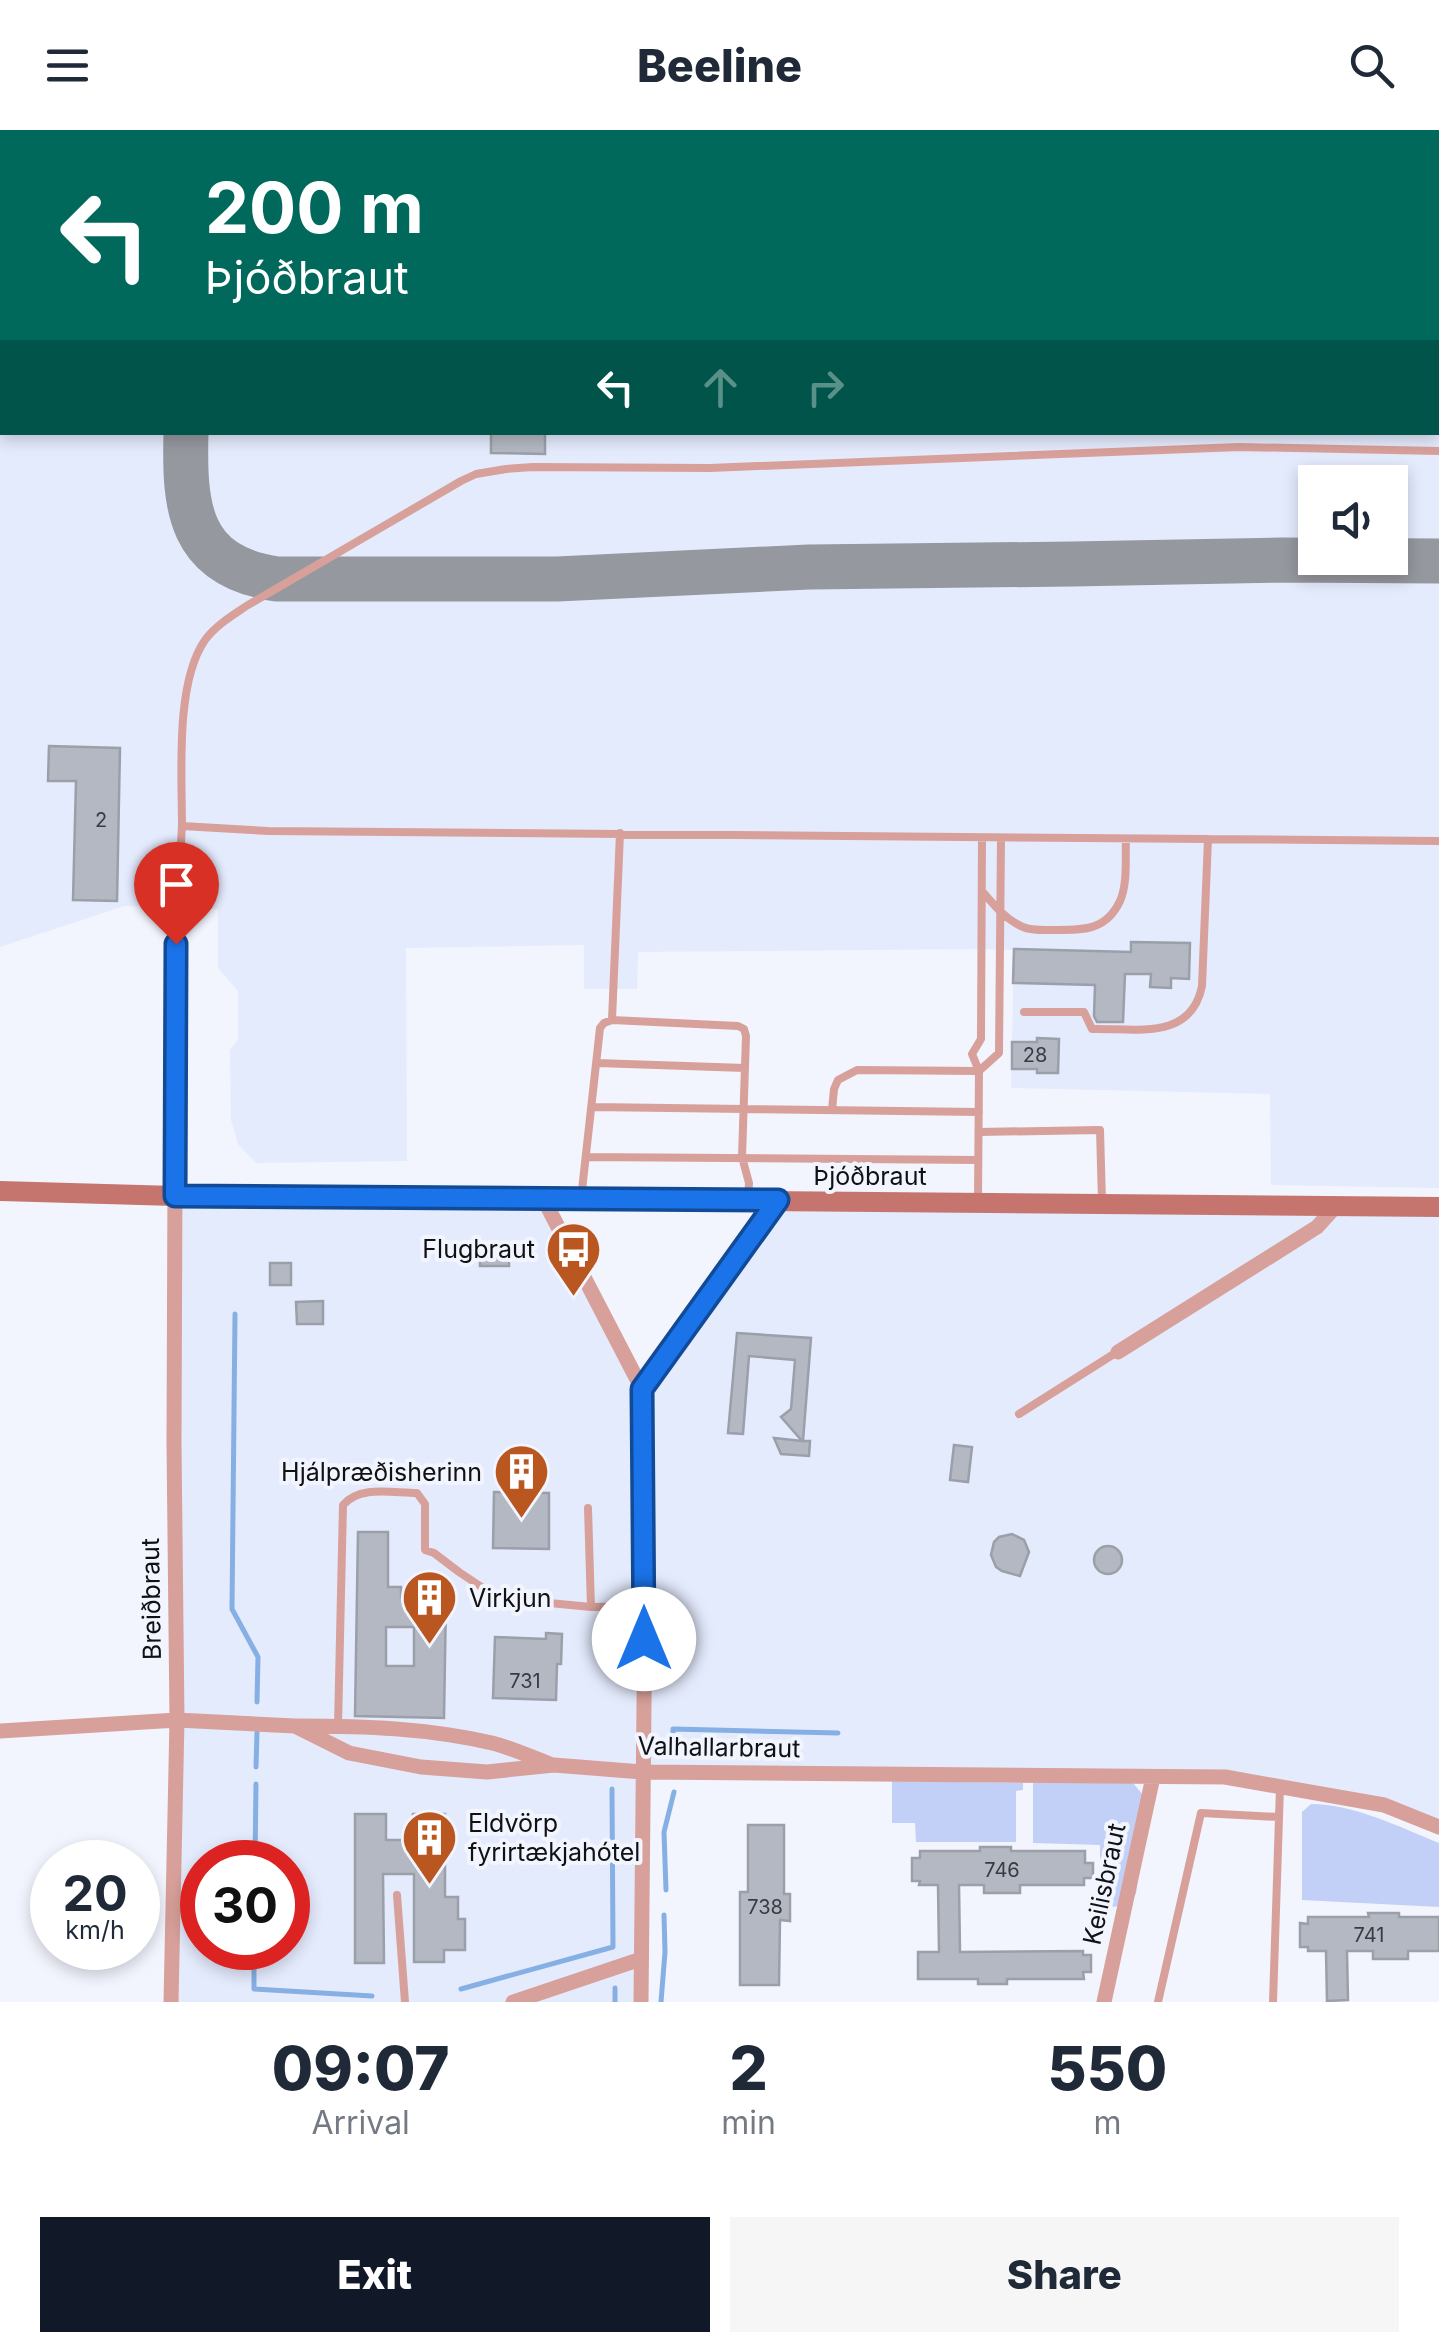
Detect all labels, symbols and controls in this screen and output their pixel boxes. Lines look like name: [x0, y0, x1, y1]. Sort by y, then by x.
icon: menu: [40, 38, 95, 93]
text: Beeline: [637, 38, 802, 93]
icon: search: [1344, 38, 1399, 93]
text: 200 m: [205, 165, 424, 250]
icon: left: [40, 170, 170, 300]
text: Þjóðbraut: [205, 250, 409, 305]
icon: left: [588, 360, 643, 415]
icon: ahead: [693, 360, 748, 415]
icon: right: [798, 360, 853, 415]
map controls: [1298, 465, 1408, 575]
button: sound: [1298, 465, 1408, 575]
house number: 2: [95, 808, 107, 832]
pin: [134, 842, 219, 945]
icon: arrive: [149, 857, 204, 912]
house number: 28: [1023, 1043, 1047, 1067]
street label: Þjóðbraut: [813, 1161, 927, 1191]
bus stop icon: Flugbraut: [544, 1219, 604, 1298]
place label: Flugbraut: [422, 1234, 535, 1264]
building icon: Hjálpræðisherinn: [491, 1442, 551, 1521]
place label: Hjálpræðisherinn: [281, 1457, 482, 1487]
street label: Breiðbraut: [135, 1538, 167, 1660]
building icon: Virkjun: [400, 1568, 460, 1647]
place label: Virkjun: [469, 1583, 551, 1613]
position arrow: [592, 1587, 696, 1691]
house number: 731: [509, 1669, 541, 1693]
street label: Valhallarbraut: [637, 1731, 801, 1763]
building icon: Eldvörp fyrirtækjahótel: [399, 1807, 459, 1886]
place label: Eldvörp fyrirtækjahótel: [468, 1808, 640, 1867]
street label: Keilisbraut: [1076, 1820, 1132, 1948]
speed limit sign: 30: [180, 1840, 310, 1970]
house number: 746: [984, 1858, 1020, 1882]
text: 20: [62, 1863, 128, 1923]
house number: 738: [747, 1895, 783, 1919]
text: km/h: [65, 1915, 125, 1945]
house number: 741: [1354, 1923, 1384, 1947]
text: 09:07: [272, 2032, 450, 2104]
text: 2: [729, 2032, 768, 2104]
text: 550: [1048, 2032, 1167, 2104]
text: Arrival: [311, 2103, 410, 2142]
text: min: [721, 2103, 776, 2142]
text: m: [1093, 2103, 1121, 2142]
button: Exit: [40, 2217, 710, 2332]
button: Share: [730, 2217, 1399, 2332]

